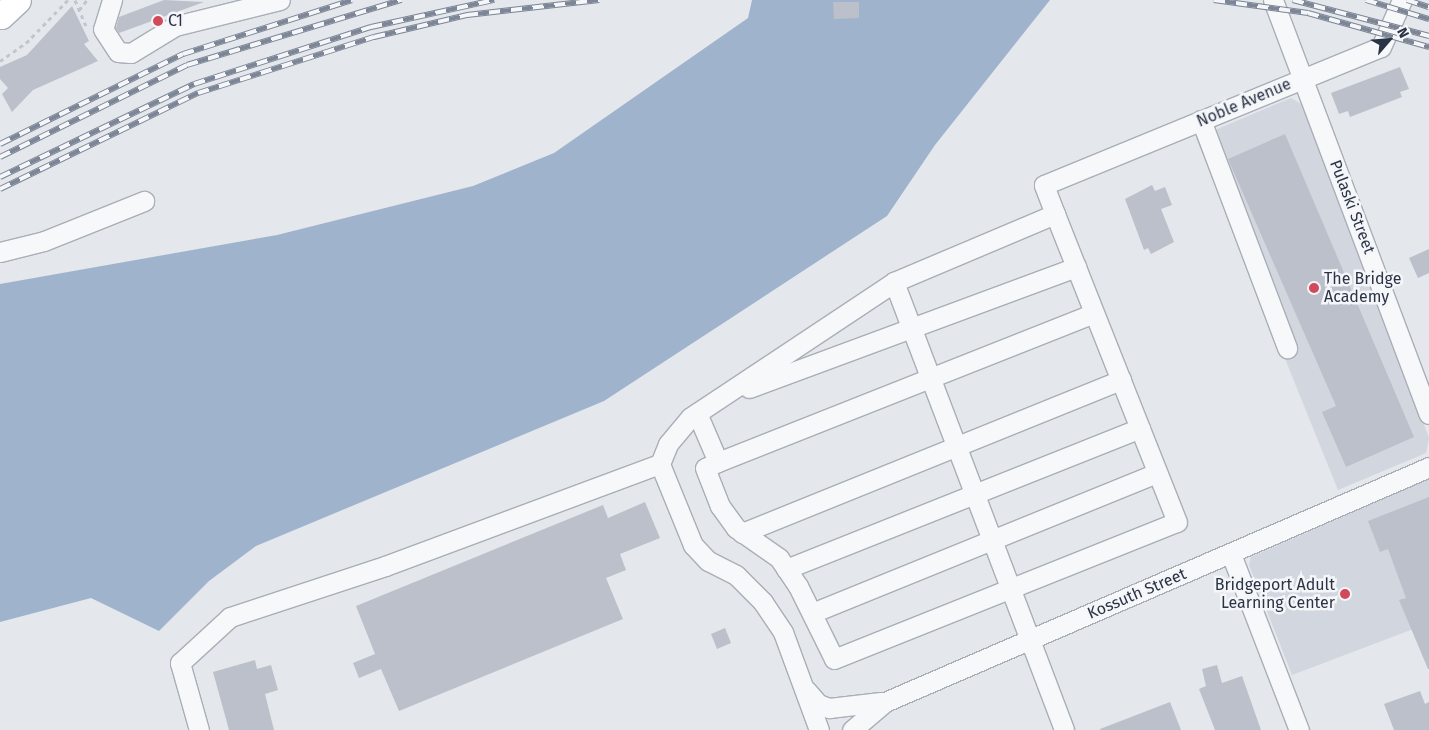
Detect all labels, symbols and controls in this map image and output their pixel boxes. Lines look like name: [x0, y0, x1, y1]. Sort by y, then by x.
place label: C1: [168, 11, 183, 31]
marker: C1: [152, 15, 164, 27]
north arrow: [1364, 15, 1414, 65]
text: N: [1393, 25, 1412, 41]
street label: Noble Avenue: [1194, 75, 1294, 131]
street label: Pulaski Street: [1325, 157, 1379, 257]
place label: The Bridge Academy: [1324, 269, 1401, 307]
marker: The Bridge Academy: [1308, 282, 1320, 294]
street label: Kossuth Street: [1085, 565, 1189, 623]
place label: Bridgeport Adult Learning Center: [1215, 575, 1335, 613]
marker: Bridgeport Adult Learning Center: [1339, 588, 1351, 600]

